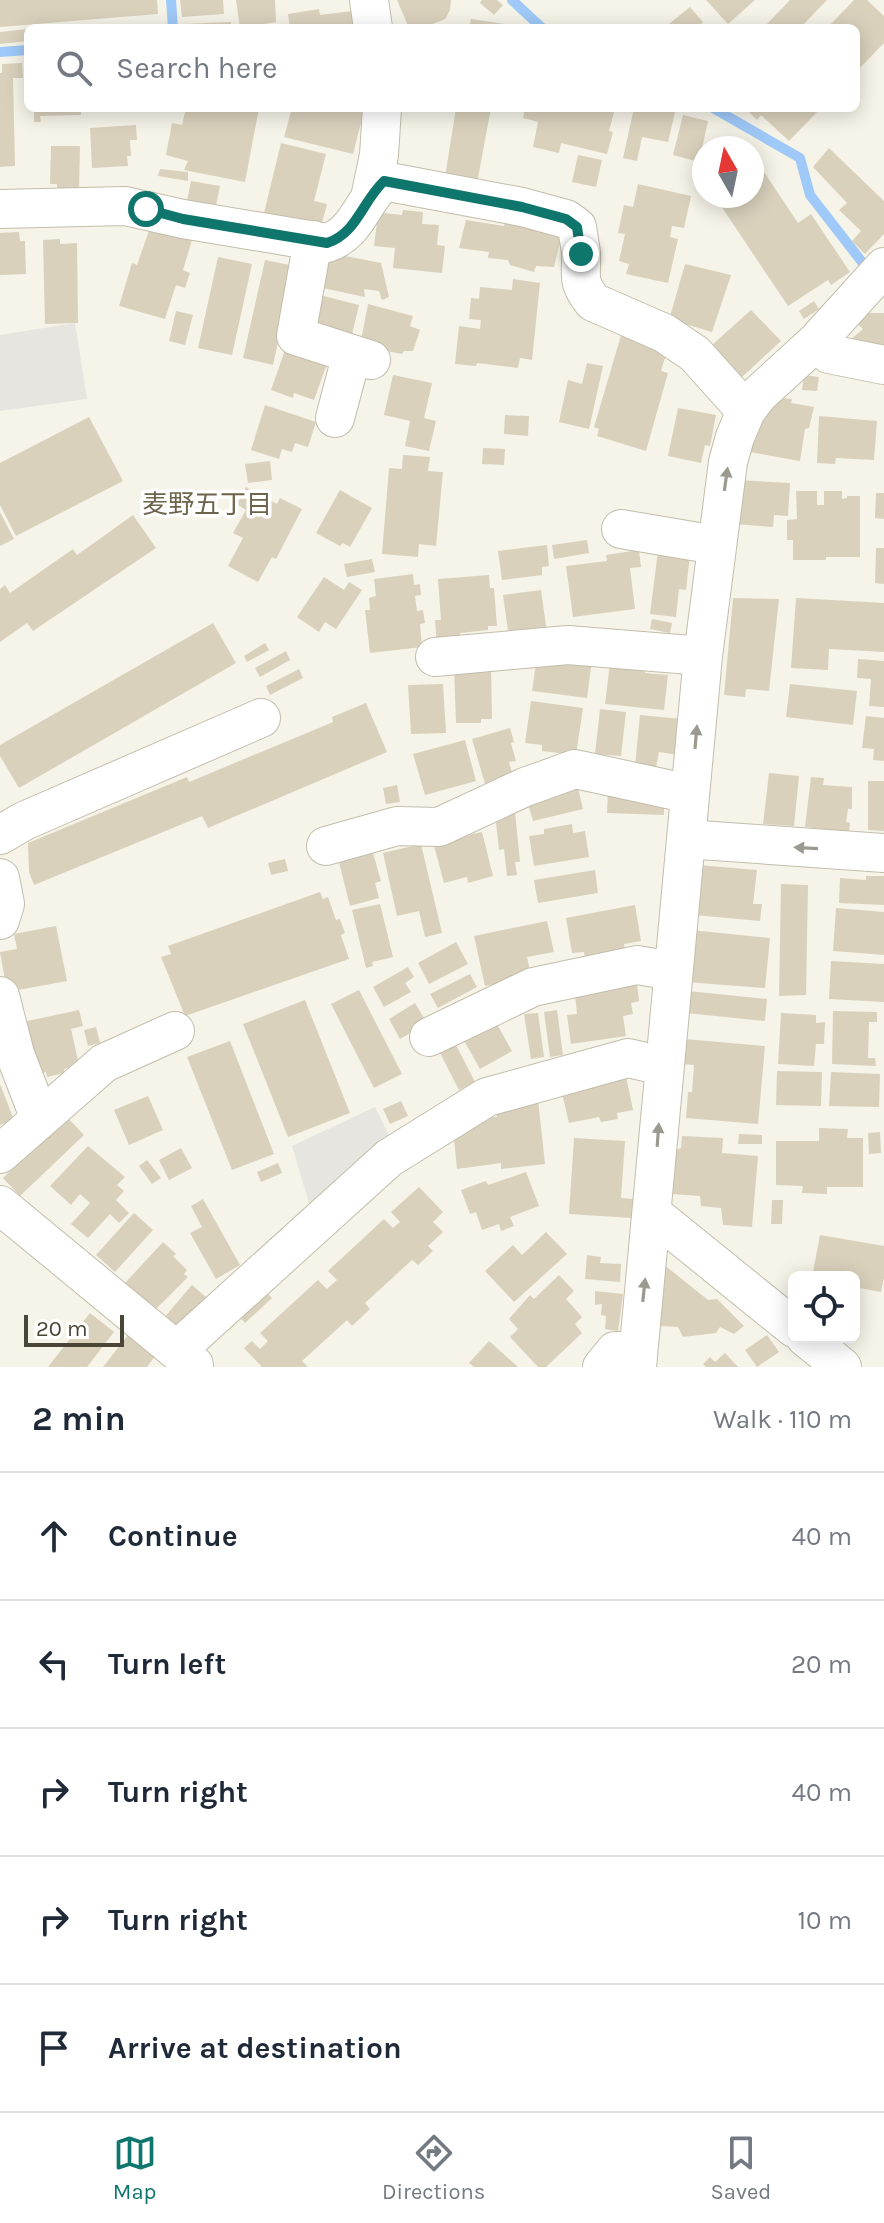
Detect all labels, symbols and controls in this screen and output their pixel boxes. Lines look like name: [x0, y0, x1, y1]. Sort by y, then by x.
search box: [24, 24, 860, 112]
icon: search: [52, 46, 96, 90]
text: Search here: [116, 50, 277, 86]
north arrow: [692, 136, 764, 208]
route start: [128, 191, 164, 227]
route end: [563, 236, 599, 272]
one-way arrow: [720, 466, 733, 491]
district label: 麦野五丁目: [142, 489, 272, 520]
one-way arrow: [689, 724, 702, 749]
one-way arrow: [793, 841, 818, 854]
one-way arrow: [652, 1122, 665, 1147]
map controls: [788, 1271, 860, 1343]
button: locate: [788, 1271, 860, 1343]
one-way arrow: [638, 1277, 651, 1302]
scale bar: [24, 1311, 124, 1347]
text: 20 m: [36, 1316, 88, 1342]
text: 2 min: [32, 1399, 126, 1439]
text: Walk · 110 m: [713, 1404, 852, 1435]
icon: ahead: [32, 1514, 76, 1558]
text: Continue: [108, 1518, 238, 1554]
text: 40 m: [792, 1521, 852, 1552]
icon: left: [32, 1642, 76, 1686]
text: Turn left: [108, 1646, 226, 1682]
text: 20 m: [791, 1649, 852, 1680]
icon: right: [32, 1770, 76, 1814]
text: Turn right: [108, 1774, 248, 1810]
text: 40 m: [792, 1777, 852, 1808]
icon: right: [32, 1898, 76, 1942]
text: Turn right: [108, 1902, 248, 1938]
text: 10 m: [797, 1905, 852, 1936]
icon: arrive: [32, 2026, 76, 2070]
text: Arrive at destination: [108, 2030, 402, 2066]
tab: Map: [113, 2131, 157, 2205]
tab: Directions: [382, 2131, 485, 2205]
tab: Saved: [711, 2131, 771, 2205]

